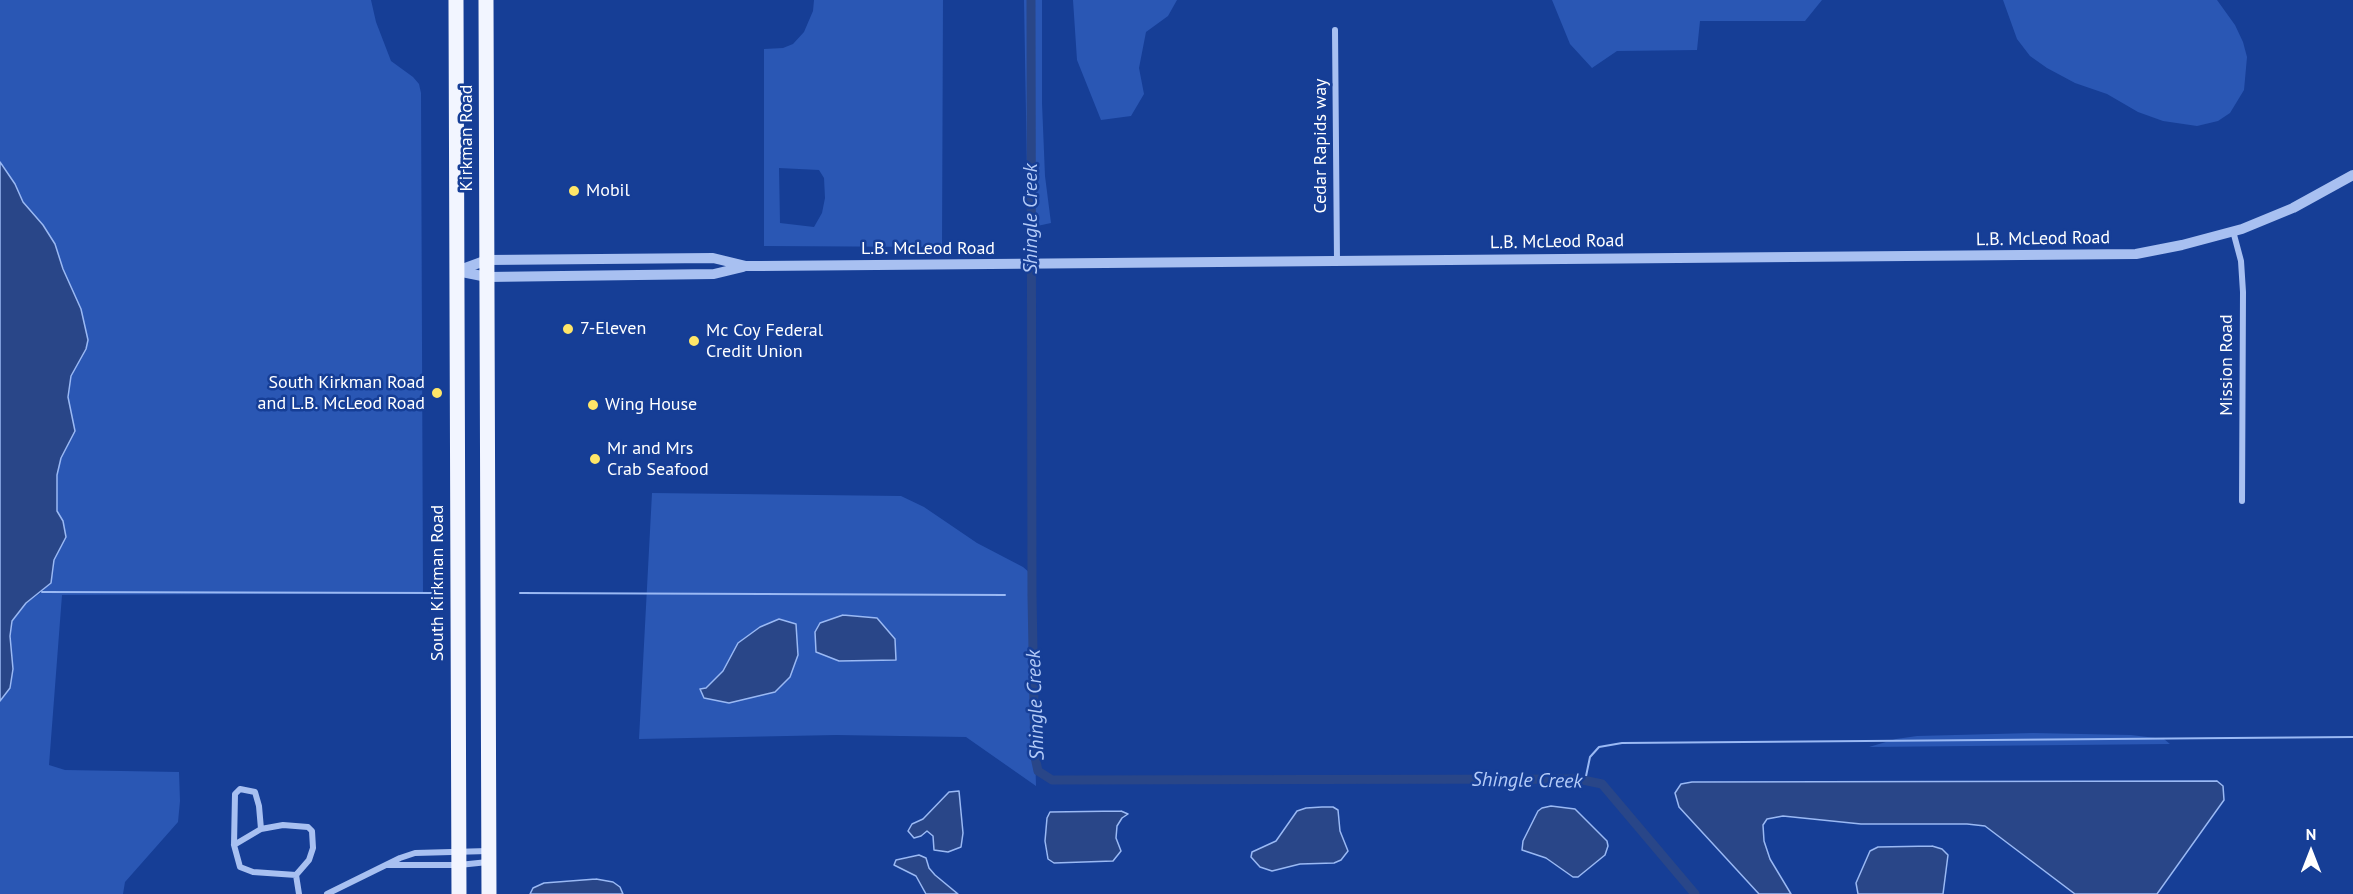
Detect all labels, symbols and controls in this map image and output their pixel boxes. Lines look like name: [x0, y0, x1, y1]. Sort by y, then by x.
street label: Cedar Rapids way: [1310, 79, 1332, 213]
street label: Kirkman Road: [456, 85, 478, 191]
water label: Shingle Creek: [1019, 164, 1043, 274]
place label: Mobil: [586, 180, 630, 202]
marker: Mobil: [567, 184, 581, 198]
street label: L.B. McLeod Road: [1976, 227, 2110, 251]
street label: L.B. McLeod Road: [1490, 230, 1624, 254]
street label: L.B. McLeod Road: [861, 238, 995, 260]
street label: Mission Road: [2216, 314, 2238, 416]
place label: 7-Eleven: [580, 318, 646, 340]
place label: Mc Coy Federal Credit Union: [706, 320, 823, 362]
marker: 7-Eleven: [561, 322, 575, 336]
marker: Mc Coy Federal Credit Union: [687, 334, 701, 348]
place label: South Kirkman Road and L.B. McLeod Road: [258, 372, 425, 415]
marker: South Kirkman Road and L.B. McLeod Road: [430, 386, 444, 400]
place label: Wing House: [605, 394, 697, 416]
marker: Wing House: [586, 398, 600, 412]
place label: Mr and Mrs Crab Seafood: [607, 438, 709, 480]
marker: Mr and Mrs Crab Seafood: [588, 452, 602, 466]
street label: South Kirkman Road: [427, 505, 449, 661]
water label: Shingle Creek: [1022, 649, 1050, 761]
water label: Shingle Creek: [1471, 768, 1583, 794]
north arrow: [2281, 822, 2341, 882]
text: N: [2306, 824, 2316, 844]

